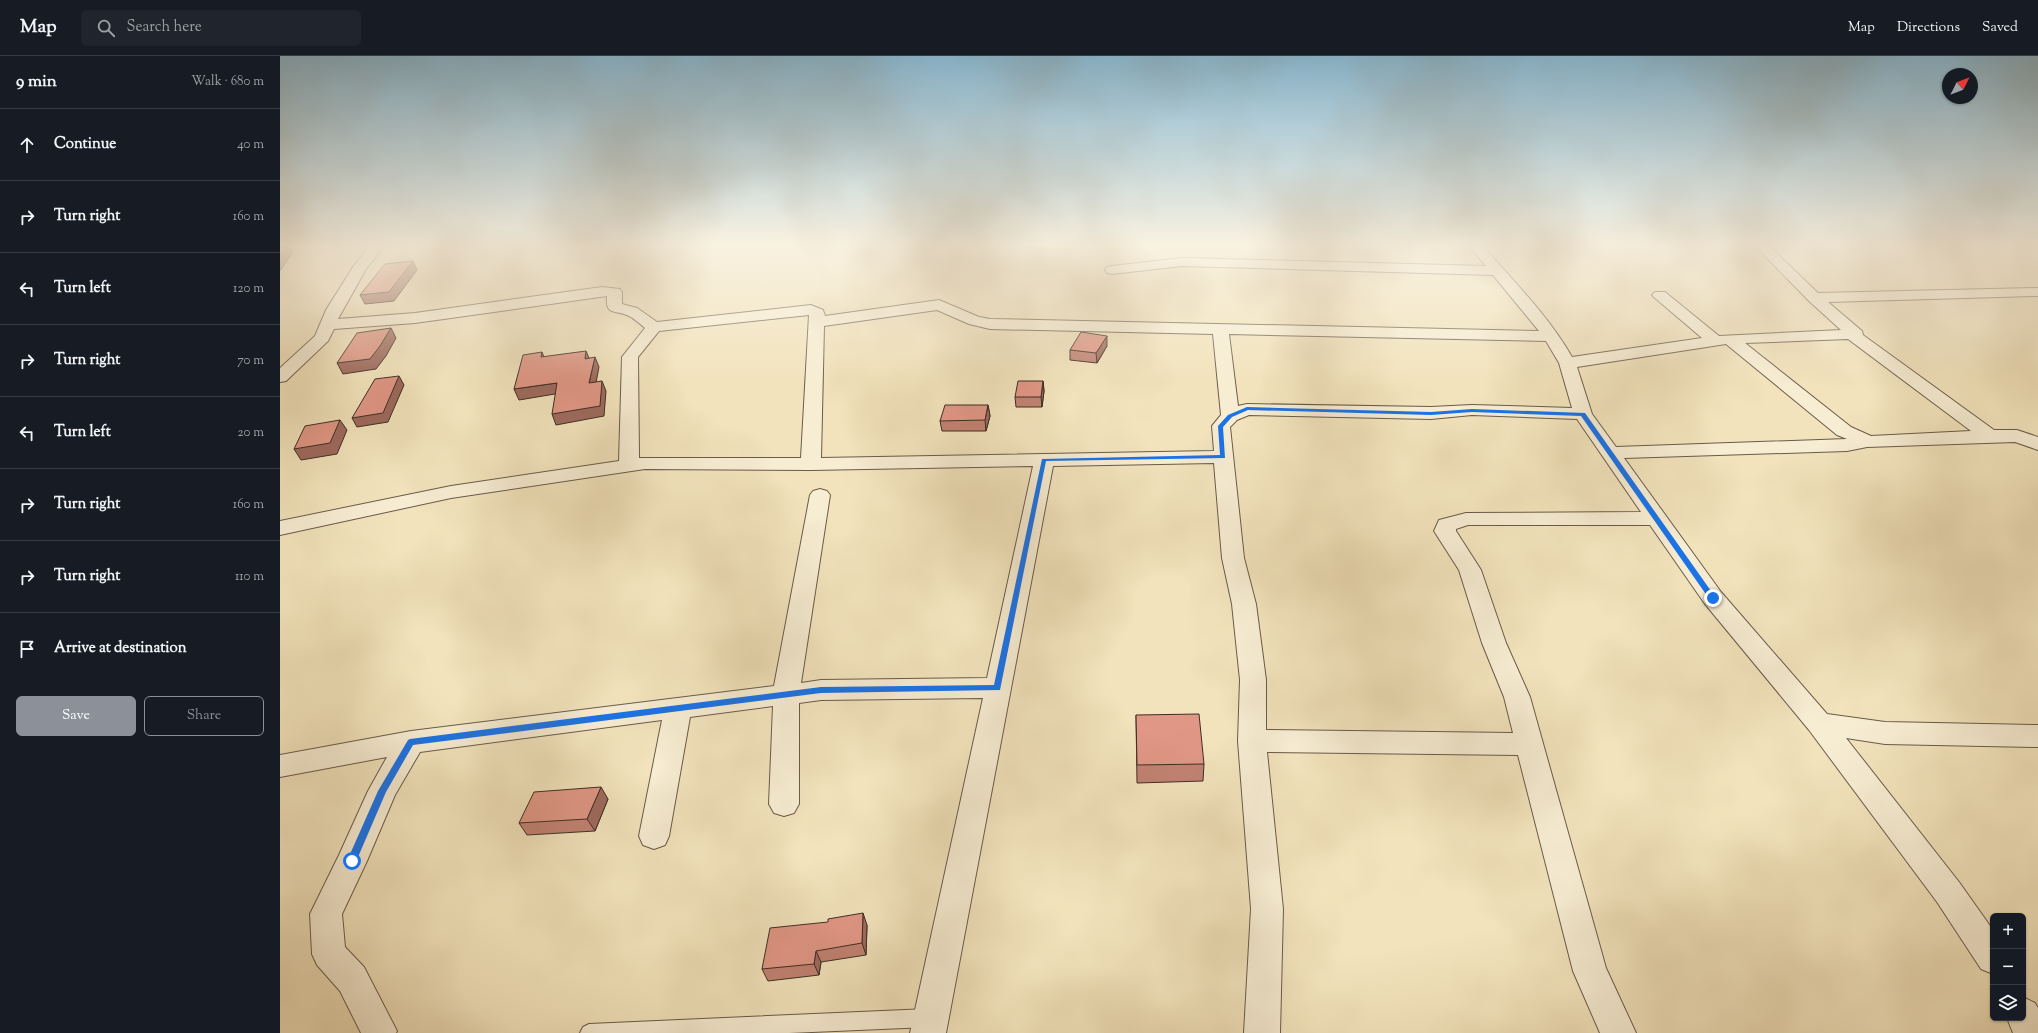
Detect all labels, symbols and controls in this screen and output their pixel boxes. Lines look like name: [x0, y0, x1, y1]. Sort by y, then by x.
search box: [81, 10, 361, 46]
text: Map: [20, 14, 57, 41]
icon: search: [95, 17, 117, 39]
text: Search here: [127, 17, 202, 38]
text: Map: [1848, 18, 1875, 38]
text: Directions: [1897, 18, 1960, 38]
text: Saved: [1982, 18, 2018, 38]
north arrow: [1942, 68, 1978, 104]
text: 9 min: [16, 70, 57, 94]
text: Walk · 680 m: [191, 73, 264, 91]
icon: ahead: [16, 134, 38, 156]
text: Continue: [54, 134, 116, 155]
text: 40 m: [237, 136, 264, 154]
icon: right: [16, 206, 38, 228]
text: Turn right: [54, 206, 120, 227]
text: 160 m: [233, 208, 264, 226]
icon: left: [16, 278, 38, 300]
text: Turn left: [54, 278, 111, 299]
text: 120 m: [233, 280, 264, 298]
icon: right: [16, 350, 38, 372]
text: Turn right: [54, 350, 120, 371]
text: 70 m: [237, 352, 264, 370]
icon: left: [16, 422, 38, 444]
text: Turn left: [54, 422, 111, 443]
text: 20 m: [238, 424, 264, 442]
icon: right: [16, 494, 38, 516]
text: Turn right: [54, 494, 120, 515]
text: 160 m: [233, 496, 264, 514]
icon: right: [16, 566, 38, 588]
text: Turn right: [54, 566, 120, 587]
text: 110 m: [235, 568, 264, 586]
route end: [1704, 589, 1722, 607]
icon: arrive: [16, 638, 38, 660]
text: Arrive at destination: [54, 638, 187, 659]
button: Save: [16, 696, 136, 736]
button: Share: [144, 696, 264, 736]
route start: [343, 852, 361, 870]
map controls: [1990, 913, 2026, 1021]
button: +: [1990, 913, 2026, 949]
button: −: [1990, 949, 2026, 985]
button: layers: [1990, 985, 2026, 1021]

